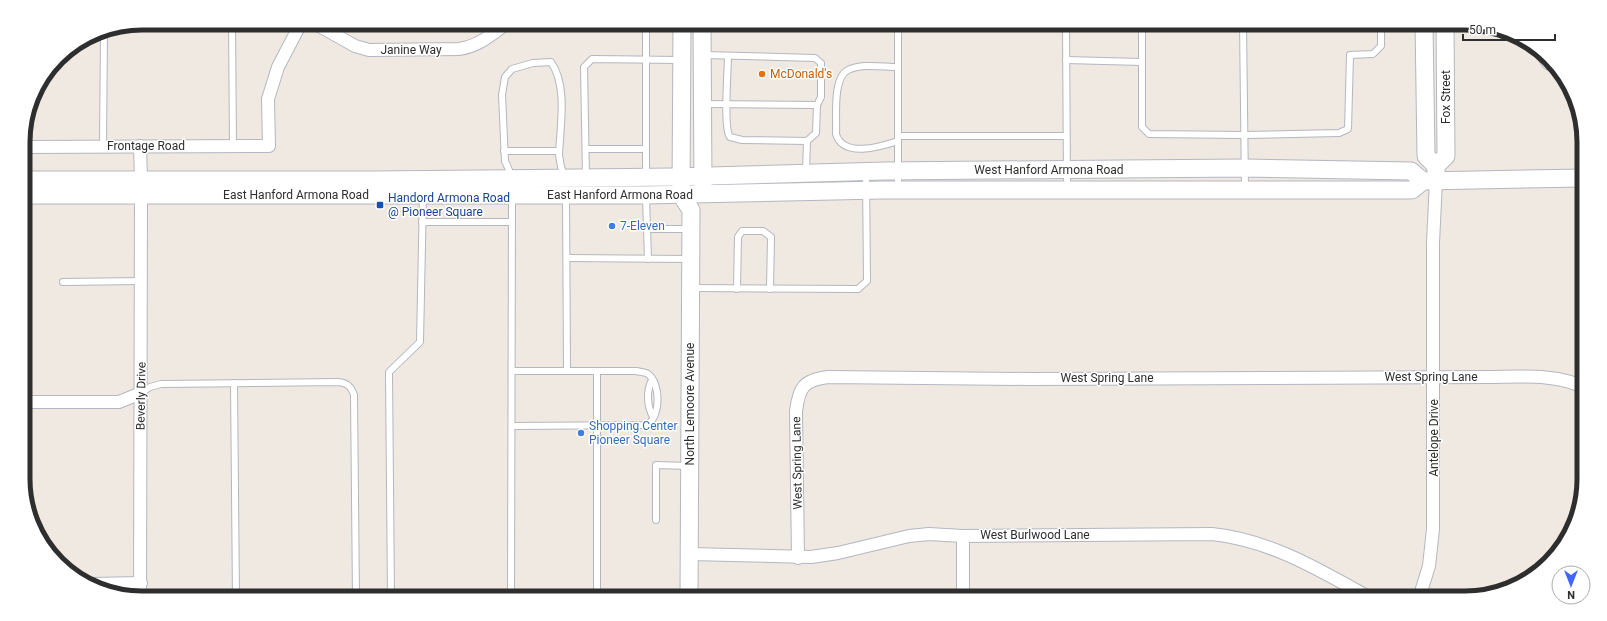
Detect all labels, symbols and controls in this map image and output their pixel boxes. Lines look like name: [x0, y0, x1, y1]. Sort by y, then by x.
scale bar: [1463, 16, 1555, 42]
text: 50 m: [1469, 23, 1496, 37]
street label: Janine Way: [380, 43, 442, 57]
place label: McDonald's: [770, 67, 832, 81]
marker: McDonald's: [757, 69, 767, 79]
street label: Fox Street: [1439, 70, 1453, 124]
street label: Frontage Road: [107, 139, 185, 153]
street label: West Hanford Armona Road: [974, 163, 1124, 177]
street label: East Hanford Armona Road: [223, 188, 369, 202]
street label: East Hanford Armona Road: [547, 188, 693, 202]
place label: Handord Armona Road @ Pioneer Square: [388, 191, 510, 219]
marker: Handord Armona Road @ Pioneer Square: [375, 200, 385, 210]
place label: 7-Eleven: [620, 219, 665, 233]
marker: 7-Eleven: [607, 221, 617, 231]
street label: North Lemoore Avenue: [683, 343, 697, 465]
street label: Beverly Drive: [133, 362, 149, 430]
street label: West Spring Lane: [1384, 370, 1478, 384]
street label: West Spring Lane: [1060, 371, 1154, 385]
street label: Antelope Drive: [1427, 399, 1441, 477]
street label: West Spring Lane: [789, 416, 805, 510]
place label: Shopping Center Pioneer Square: [589, 419, 677, 447]
marker: Shopping Center Pioneer Square: [576, 428, 586, 438]
street label: West Burlwood Lane: [980, 528, 1090, 542]
north arrow: [1551, 565, 1591, 605]
text: N: [1567, 588, 1575, 601]

